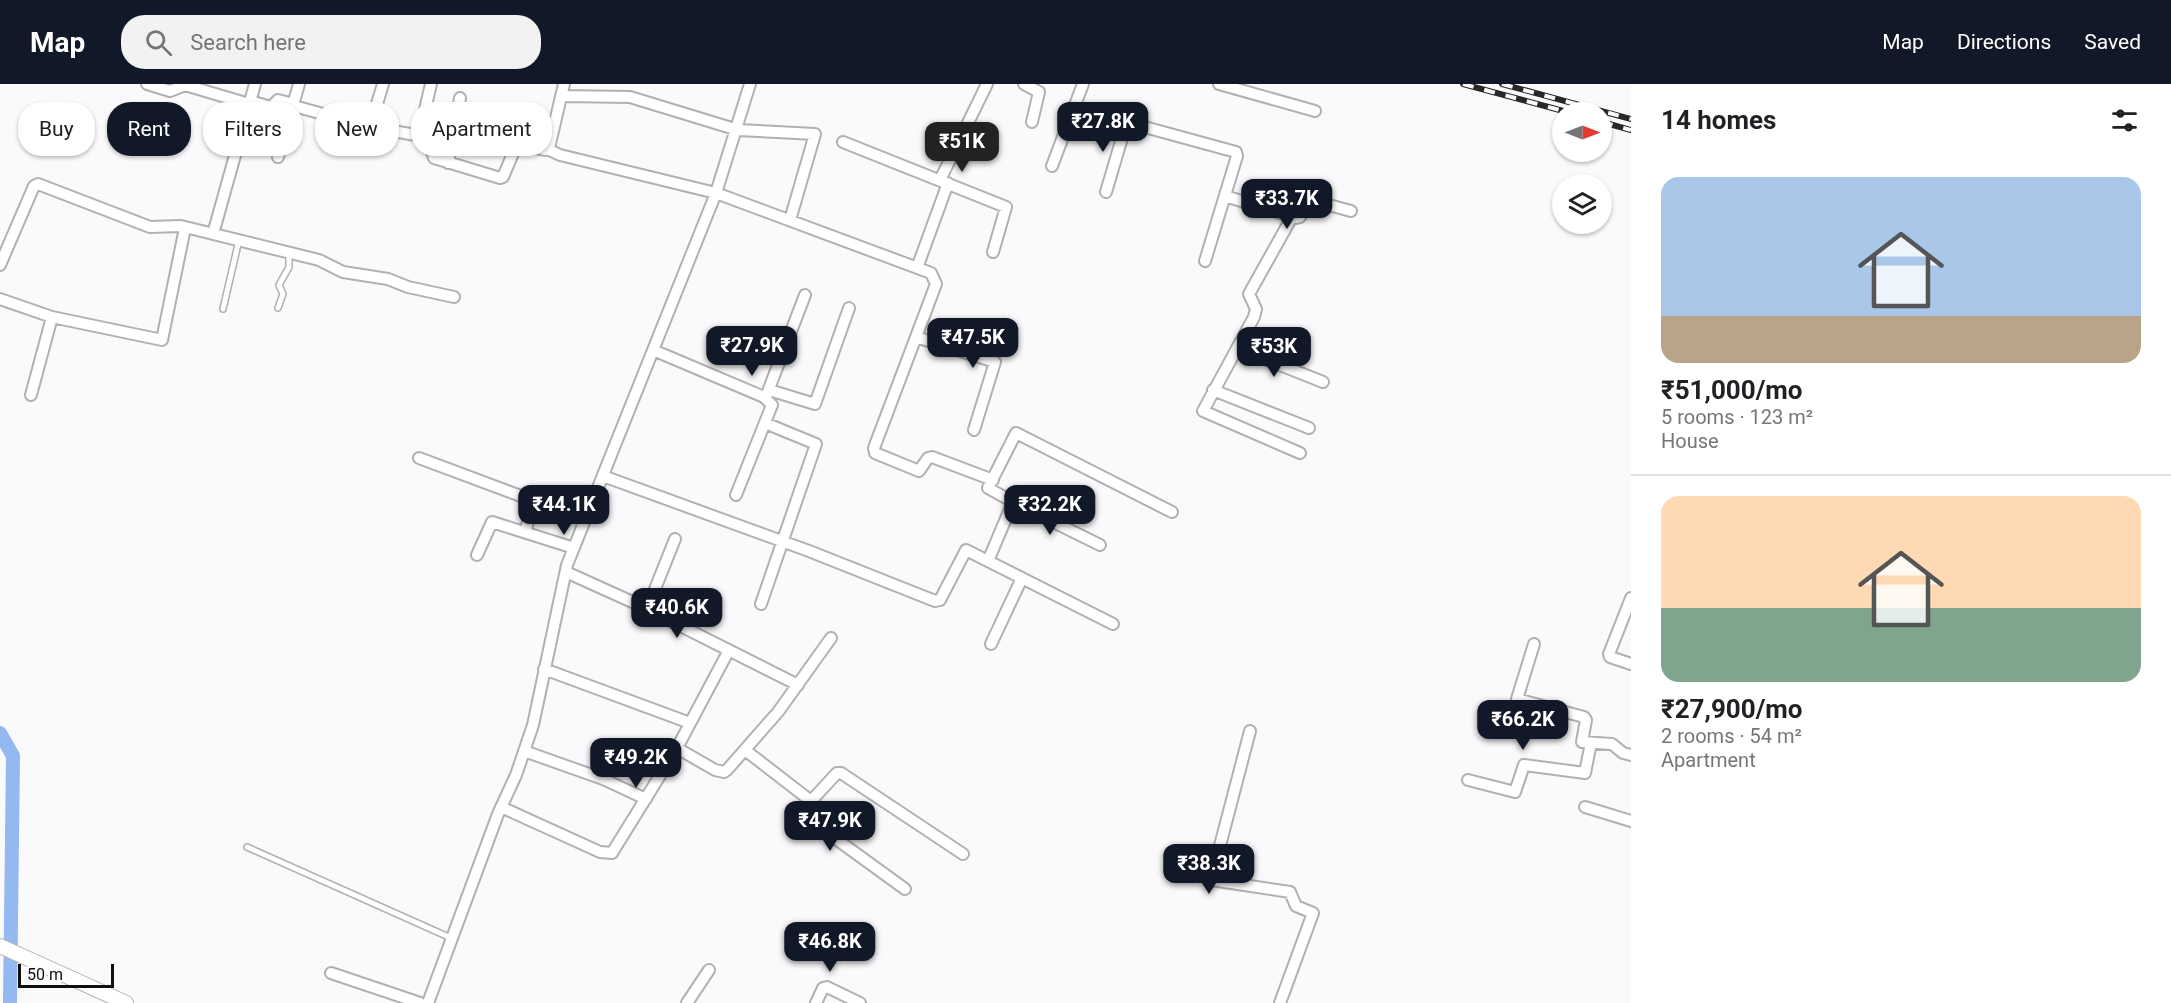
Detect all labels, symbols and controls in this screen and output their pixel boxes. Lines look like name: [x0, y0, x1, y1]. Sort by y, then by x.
search box: [121, 15, 541, 69]
text: Map: [30, 26, 85, 59]
icon: search: [142, 26, 175, 59]
text: Search here: [190, 30, 306, 55]
text: Map: [1882, 30, 1924, 54]
text: Directions: [1957, 30, 2051, 54]
text: Saved: [2084, 30, 2141, 54]
chip: Buy: [18, 102, 95, 156]
chip: Rent: [107, 102, 191, 156]
chip: Filters: [203, 102, 303, 156]
chip: New: [315, 102, 399, 156]
chip: Apartment: [411, 102, 552, 156]
pin: ₹27.8K: [1054, 102, 1152, 153]
north arrow: [1552, 102, 1612, 162]
map controls: [1552, 102, 1612, 234]
icon: filters: [2108, 104, 2141, 137]
text: 14 homes: [1661, 105, 1776, 135]
text: ₹27.8K: [1071, 109, 1135, 133]
pin: ₹51K: [926, 122, 998, 173]
text: ₹51K: [939, 129, 985, 153]
button: layers: [1552, 174, 1612, 234]
pin: ₹33.7K: [1238, 179, 1336, 230]
text: ₹33.7K: [1255, 186, 1319, 210]
icon: home: [1847, 216, 1955, 324]
pin: ₹47.5K: [924, 318, 1022, 369]
text: ₹47.5K: [941, 325, 1005, 349]
pin: ₹27.9K: [703, 326, 801, 377]
pin: ₹53K: [1238, 327, 1310, 378]
text: ₹27.9K: [720, 333, 784, 357]
text: ₹53K: [1251, 334, 1297, 358]
text: ₹51,000/mo: [1661, 375, 1803, 405]
text: 5 rooms · 123 m²: [1661, 405, 1813, 429]
text: House: [1661, 429, 1719, 453]
pin: ₹44.1K: [515, 485, 613, 536]
pin: ₹32.2K: [1001, 485, 1099, 536]
text: ₹44.1K: [532, 492, 596, 516]
text: ₹32.2K: [1018, 492, 1082, 516]
icon: home: [1847, 535, 1955, 643]
pin: ₹40.6K: [628, 588, 726, 639]
text: ₹40.6K: [645, 595, 709, 619]
text: ₹27,900/mo: [1661, 694, 1803, 724]
pin: ₹66.2K: [1474, 700, 1572, 751]
text: ₹66.2K: [1491, 707, 1555, 731]
text: 2 rooms · 54 m²: [1661, 724, 1802, 748]
pin: ₹49.2K: [587, 738, 685, 789]
text: ₹49.2K: [604, 745, 668, 769]
text: Apartment: [1661, 748, 1756, 772]
pin: ₹47.9K: [781, 801, 879, 852]
text: ₹47.9K: [798, 808, 862, 832]
pin: ₹38.3K: [1160, 844, 1258, 895]
text: ₹38.3K: [1177, 851, 1241, 875]
pin: ₹46.8K: [781, 922, 879, 973]
text: ₹46.8K: [798, 929, 862, 953]
scale bar: [18, 961, 114, 988]
text: 50 m: [27, 965, 63, 984]

